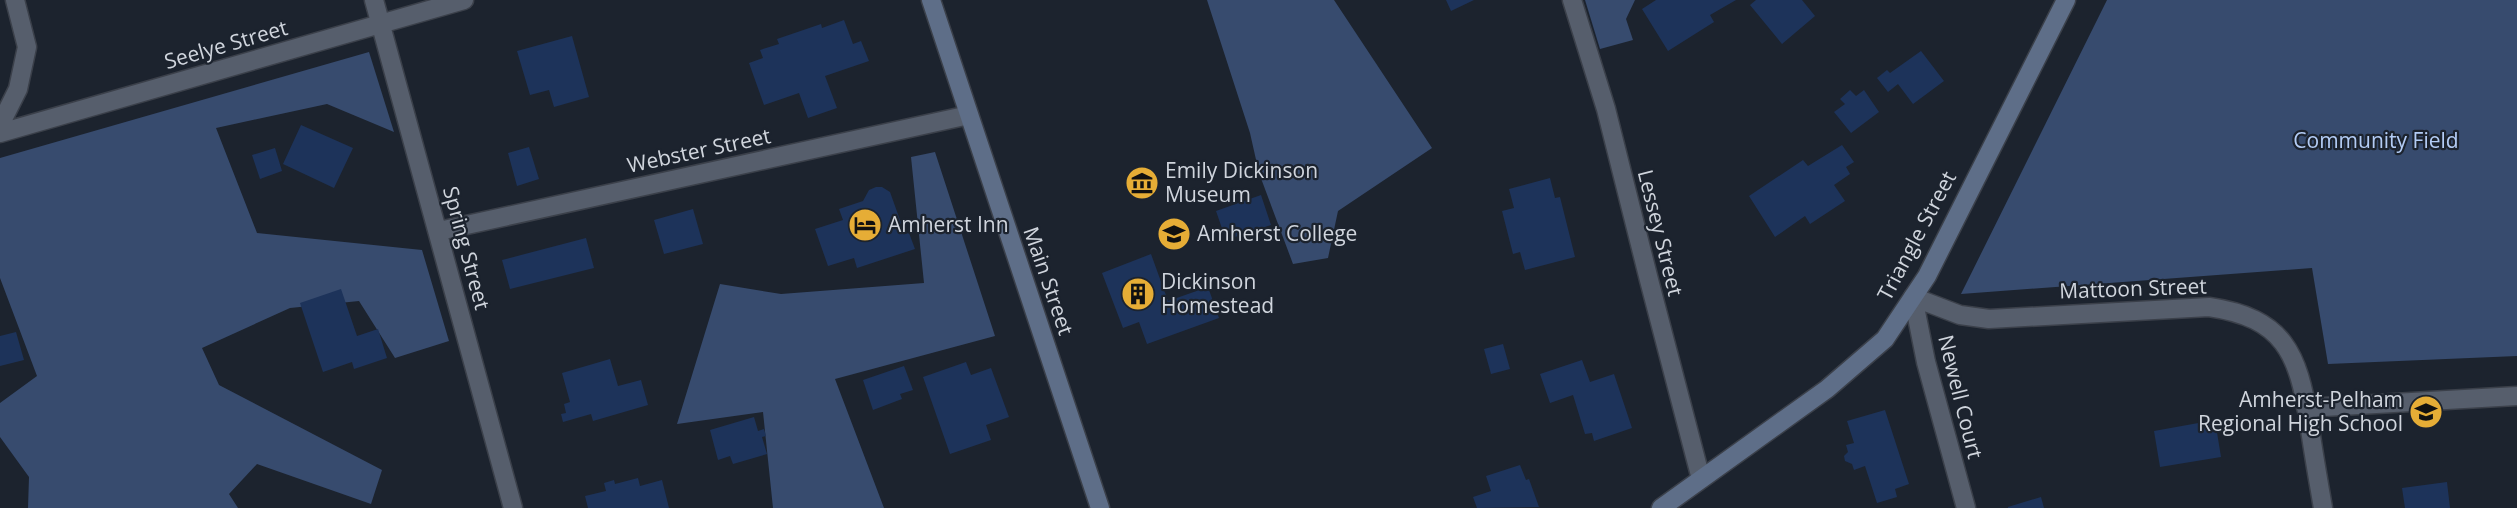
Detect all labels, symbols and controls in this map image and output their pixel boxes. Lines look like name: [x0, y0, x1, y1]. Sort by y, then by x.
street label: Seelye Street: [161, 13, 291, 75]
street label: Webster Street: [624, 121, 773, 179]
park label: Community Field: [2293, 126, 2459, 154]
place label: Emily Dickinson Museum: [1165, 156, 1318, 208]
museum icon: Emily Dickinson Museum: [1124, 165, 1160, 201]
street label: Triangle Street: [1870, 166, 1962, 305]
street label: Lessey Street: [1632, 167, 1690, 299]
street label: Spring Street: [437, 183, 497, 313]
hotel icon: Amherst Inn: [847, 207, 883, 243]
place label: Amherst Inn: [888, 210, 1009, 238]
school or university icon: Amherst College: [1156, 216, 1192, 252]
place label: Amherst College: [1197, 219, 1357, 247]
street label: Main Street: [1017, 223, 1081, 339]
place label: Dickinson Homestead: [1161, 267, 1274, 319]
street label: Mattoon Street: [2059, 271, 2207, 305]
building icon: Dickinson Homestead: [1120, 276, 1156, 312]
street label: Newell Court: [1932, 332, 1990, 462]
place label: Amherst-Pelham Regional High School: [2198, 385, 2403, 437]
school or university icon: Amherst-Pelham Regional High School: [2408, 394, 2444, 430]

